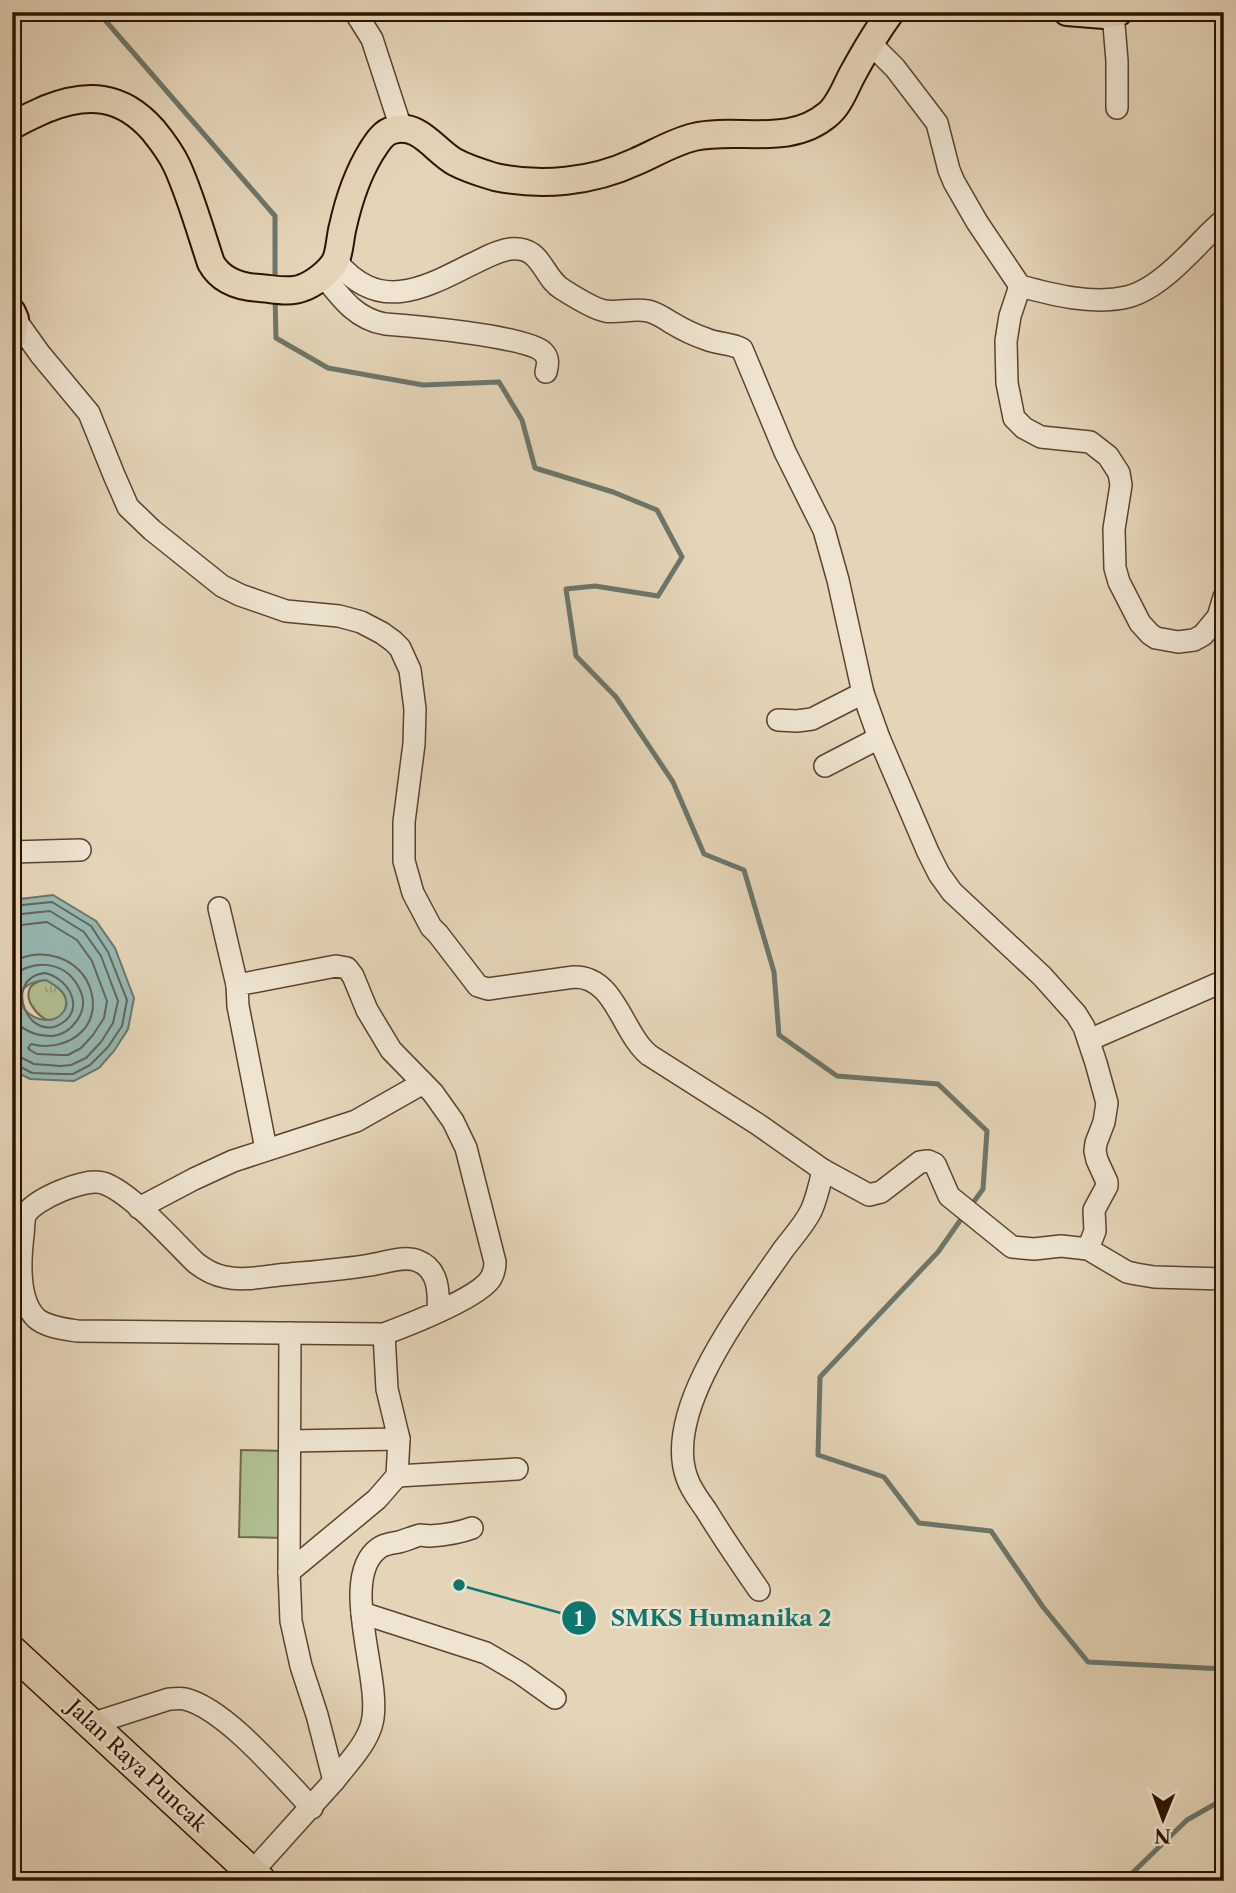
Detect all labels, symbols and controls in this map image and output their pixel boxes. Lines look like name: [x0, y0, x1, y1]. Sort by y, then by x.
callout: SMKS Humanika 2: [561, 1596, 846, 1640]
text: SMKS Humanika 2: [610, 1604, 832, 1632]
text: 1: [574, 1606, 584, 1631]
street label: Jalan Raya Puncak: [60, 1692, 213, 1837]
north arrow: [1128, 1784, 1198, 1854]
text: N: [1154, 1824, 1171, 1847]

